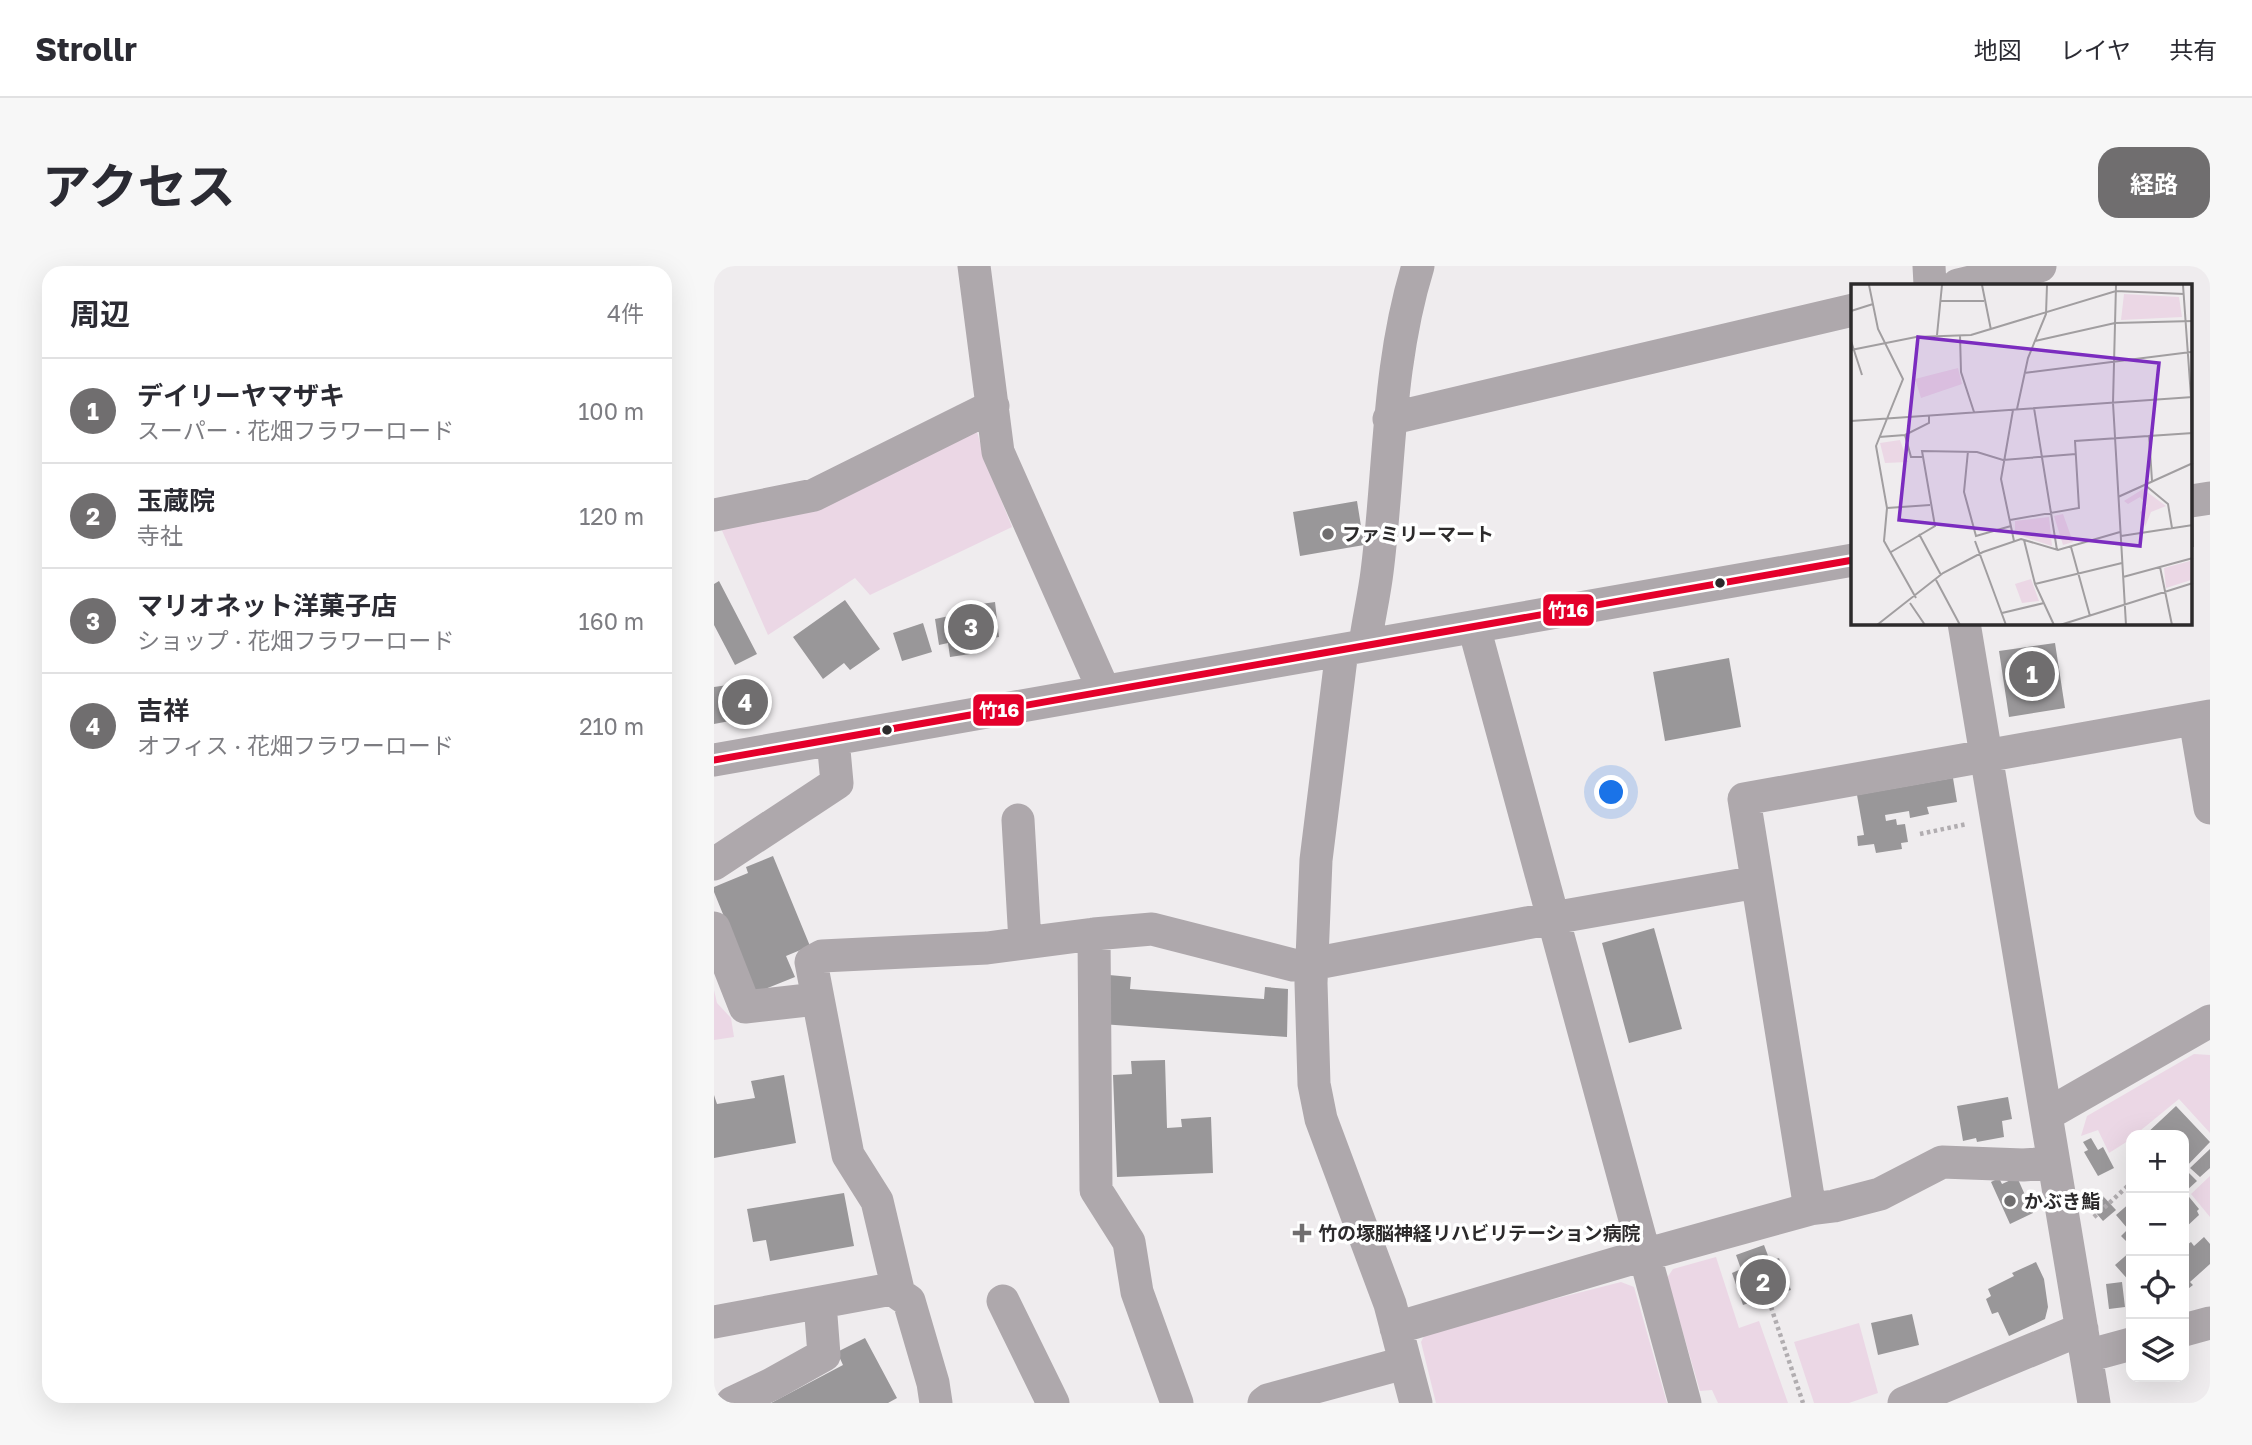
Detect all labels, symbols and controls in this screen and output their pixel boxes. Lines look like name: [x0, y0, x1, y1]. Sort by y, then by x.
text: Strollr: [35, 29, 137, 68]
text: 地図: [1974, 35, 2022, 64]
text: レイヤ: [2060, 35, 2131, 64]
text: 共有: [2169, 35, 2217, 64]
button: 経路: [2098, 147, 2210, 218]
text: アクセス: [42, 156, 236, 215]
inset map: [1851, 284, 2192, 625]
text: 周辺: [70, 296, 130, 332]
text: 4件: [607, 299, 644, 327]
text: デイリーヤマザキ: [137, 380, 345, 411]
text: 1: [87, 397, 99, 425]
text: 100 m: [578, 397, 644, 425]
text: スーパー · 花畑フラワーロード: [137, 416, 454, 444]
text: 玉蔵院: [137, 485, 215, 516]
text: 2: [86, 502, 100, 530]
text: 120 m: [579, 502, 644, 530]
text: 寺社: [137, 521, 183, 549]
place label: ファミリーマート: [1342, 522, 1494, 545]
marker: ファミリーマート: [1320, 526, 1336, 542]
unlabelled marker: [1713, 576, 1727, 590]
text: マリオネット洋菓子店: [137, 590, 397, 621]
line badge: 竹16: [1542, 593, 1595, 627]
text: 竹16: [1548, 598, 1588, 621]
pin: 3: [948, 601, 994, 653]
text: 3: [86, 607, 100, 635]
text: 160 m: [579, 607, 644, 635]
text: ショップ · 花畑フラワーロード: [137, 626, 454, 654]
pin: 1: [2009, 648, 2055, 700]
pin: 4: [722, 676, 768, 728]
line badge: 竹16: [972, 693, 1025, 727]
text: 吉祥: [137, 695, 189, 726]
text: 竹16: [979, 698, 1019, 721]
text: 4: [86, 712, 100, 740]
text: 210 m: [579, 712, 644, 740]
unlabelled marker: [880, 723, 894, 737]
text: オフィス · 花畑フラワーロード: [137, 731, 454, 759]
your location: [1594, 775, 1628, 809]
map controls: [2126, 1130, 2189, 1382]
button: +: [2126, 1130, 2189, 1193]
place label: かぶき鮨: [2024, 1189, 2100, 1212]
marker: かぶき鮨: [2002, 1193, 2018, 1209]
button: −: [2126, 1193, 2189, 1256]
place label: 竹の塚脳神経リハビリテーション病院: [1318, 1221, 1641, 1244]
marker: 竹の塚脳神経リハビリテーション病院: [1292, 1223, 1312, 1243]
pin: 2: [1740, 1256, 1786, 1308]
button: locate: [2126, 1256, 2189, 1319]
button: layers: [2126, 1319, 2189, 1382]

